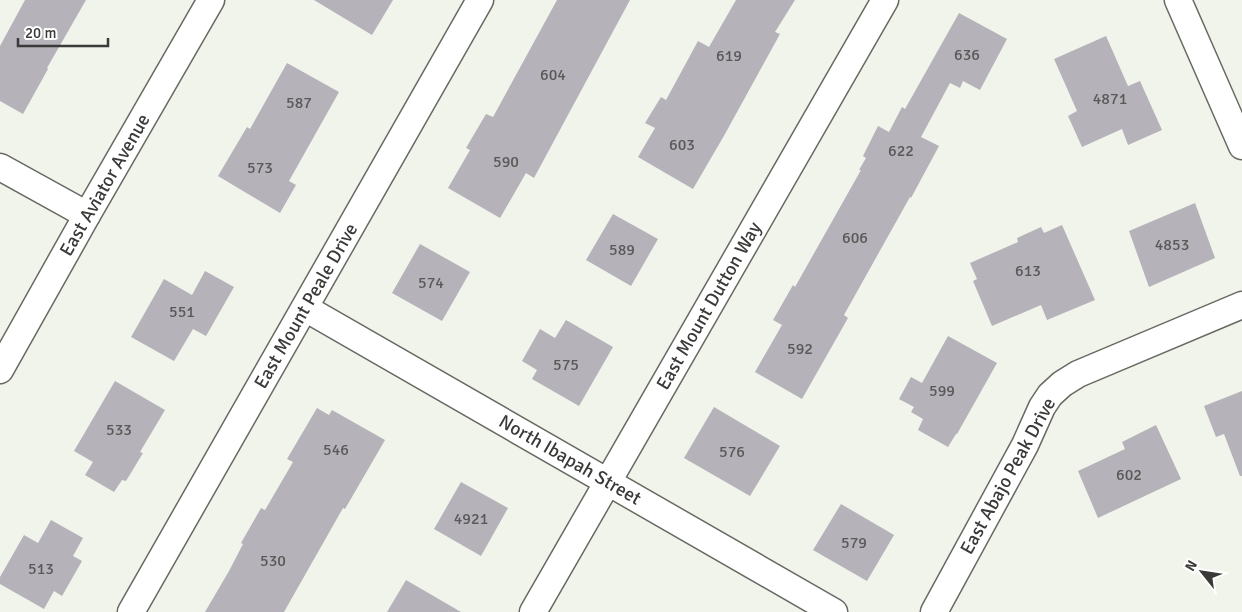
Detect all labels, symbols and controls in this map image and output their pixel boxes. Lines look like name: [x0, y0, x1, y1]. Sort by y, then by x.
scale bar: [18, 15, 108, 47]
text: 20 m: [25, 24, 56, 42]
house number: 636: [954, 45, 980, 65]
house number: 619: [716, 46, 742, 66]
house number: 604: [540, 65, 566, 85]
house number: 4871: [1093, 89, 1127, 109]
house number: 587: [286, 93, 312, 113]
street label: East Aviator Avenue: [54, 109, 156, 261]
house number: 603: [669, 135, 695, 155]
house number: 622: [888, 141, 914, 161]
house number: 590: [493, 152, 519, 172]
house number: 573: [247, 158, 273, 178]
street label: East Mount Dutton Way: [651, 218, 767, 394]
street label: East Mount Peale Drive: [249, 219, 363, 393]
house number: 606: [842, 228, 868, 248]
house number: 4853: [1155, 235, 1189, 255]
house number: 589: [609, 240, 635, 260]
house number: 613: [1015, 261, 1041, 281]
house number: 574: [418, 273, 444, 293]
house number: 551: [169, 302, 195, 322]
house number: 592: [787, 339, 813, 359]
house number: 575: [553, 355, 579, 375]
house number: 599: [929, 381, 955, 401]
street label: East Abajo Peak Drive: [955, 393, 1061, 559]
street label: North Ibapah Street: [495, 410, 646, 511]
house number: 533: [106, 420, 132, 440]
house number: 546: [323, 440, 349, 460]
house number: 576: [719, 442, 745, 462]
house number: 602: [1116, 465, 1142, 485]
house number: 4921: [454, 509, 488, 529]
house number: 579: [841, 533, 867, 553]
north arrow: [1177, 547, 1227, 597]
house number: 530: [260, 551, 286, 571]
text: N: [1181, 557, 1201, 574]
house number: 513: [28, 559, 54, 579]

